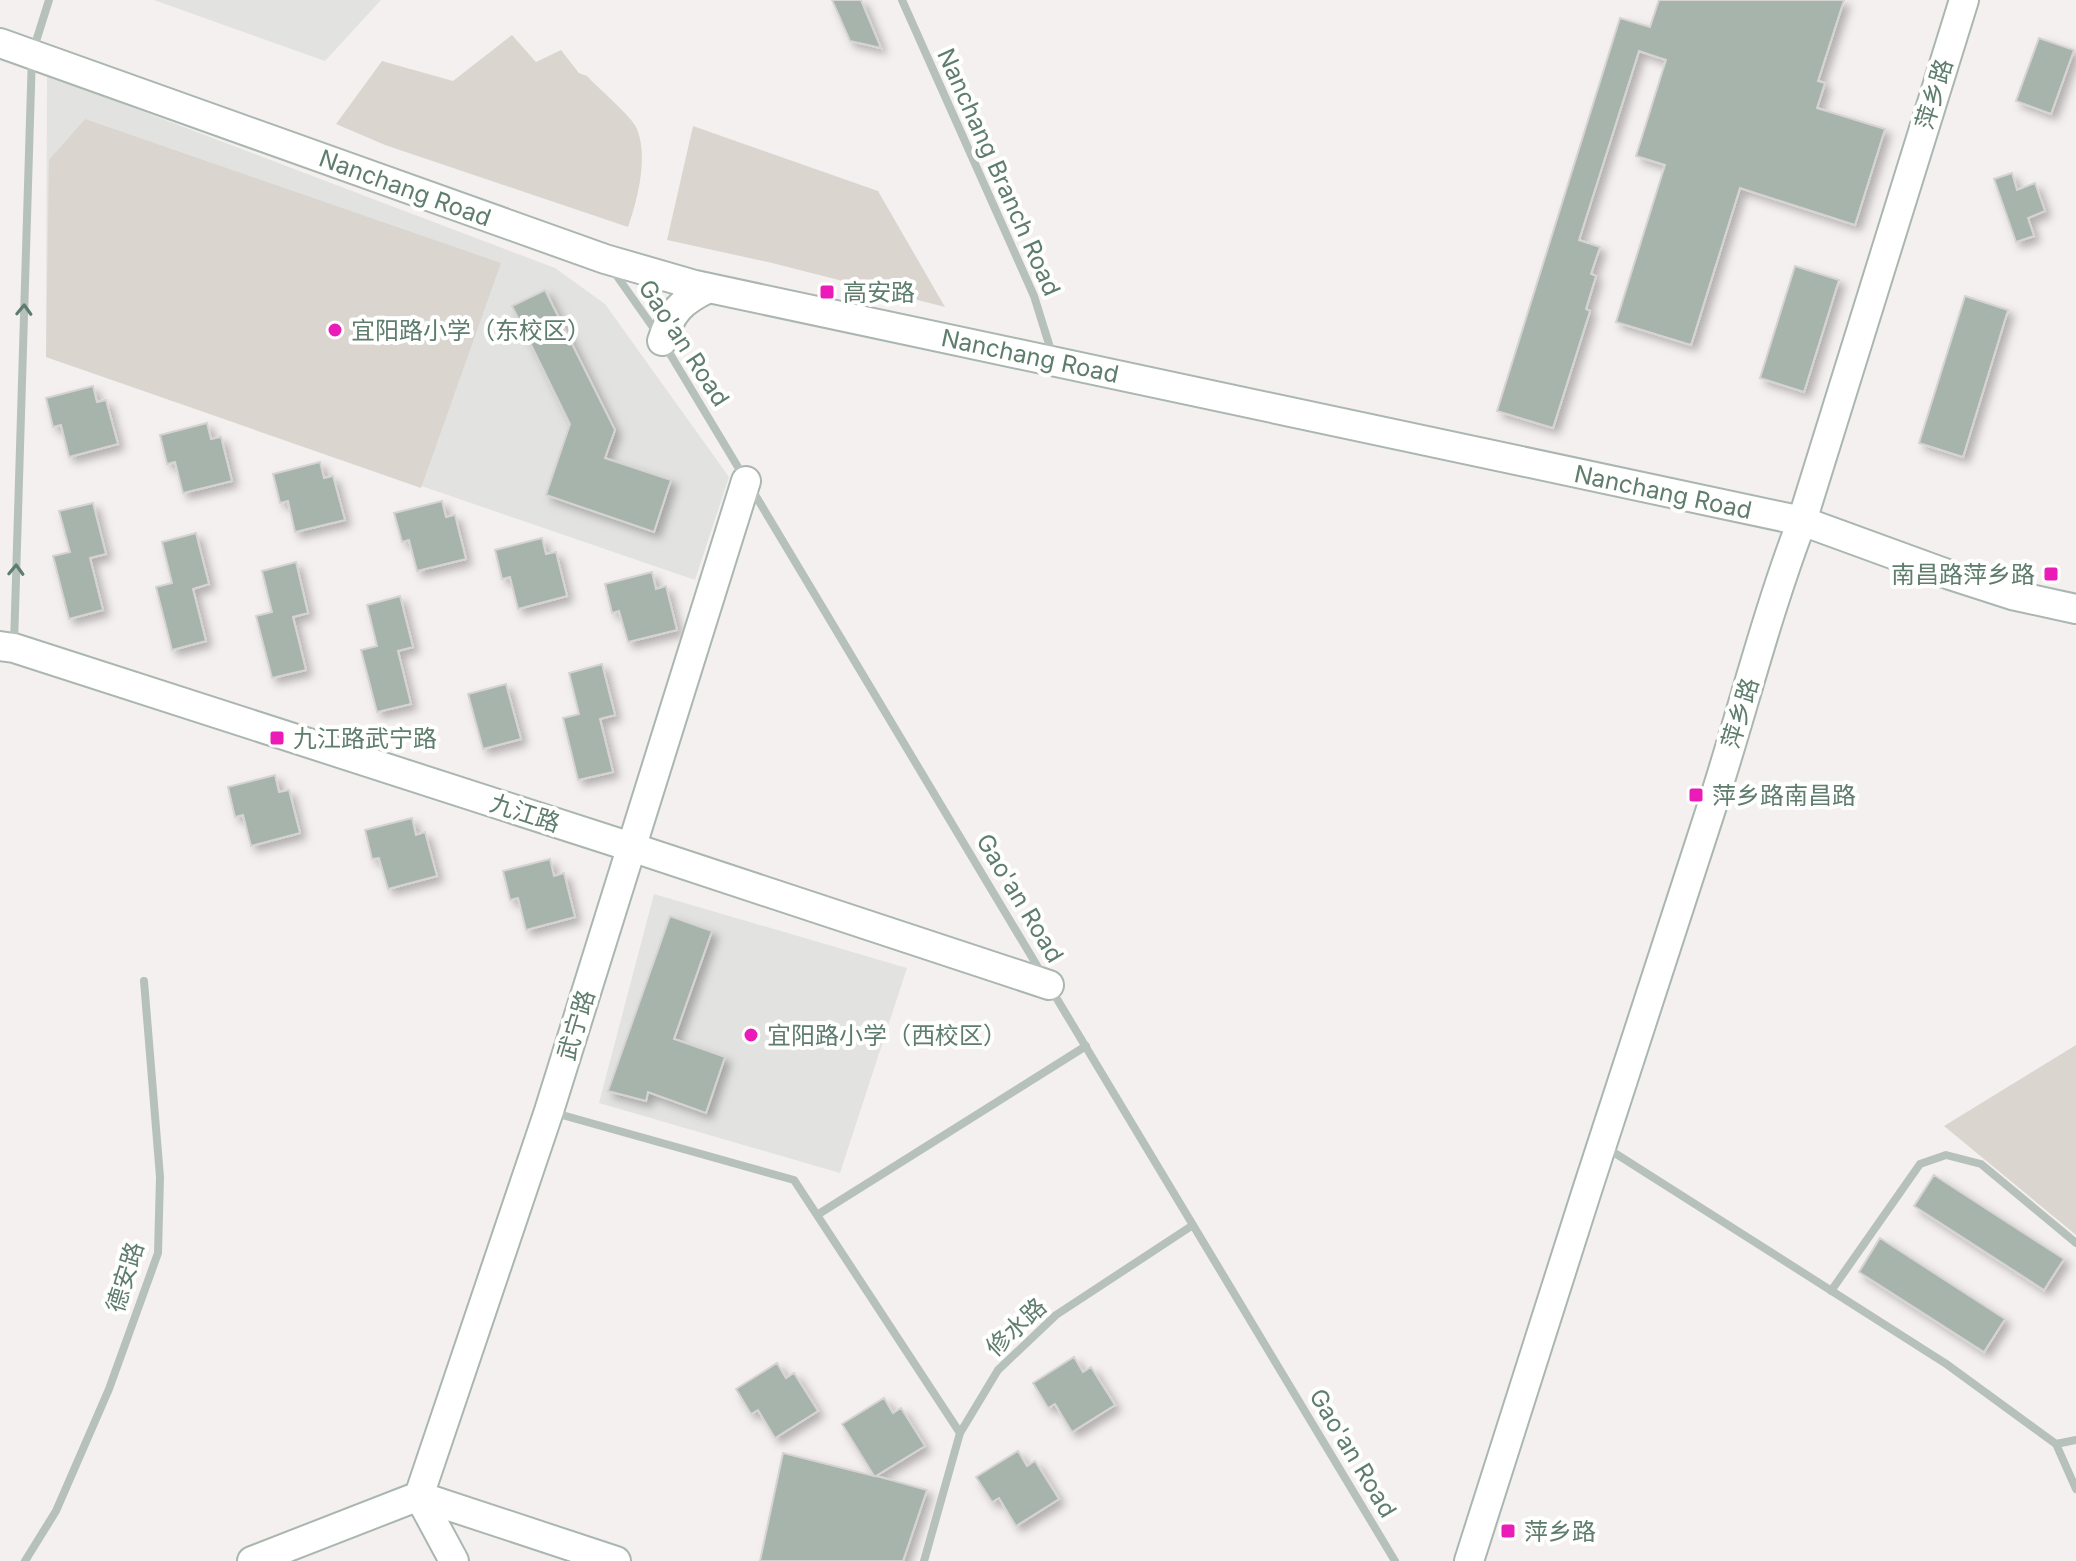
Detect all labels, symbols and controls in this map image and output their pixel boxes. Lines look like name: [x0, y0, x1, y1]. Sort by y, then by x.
street label: Nanchang Branch Road: [931, 44, 1067, 300]
street label: 萍乡路: [1910, 55, 1958, 133]
street label: Nanchang Road: [315, 143, 495, 233]
street label: Gao'an Road: [632, 274, 736, 412]
place label: 高安路: [843, 278, 915, 307]
marker: 高安路: [818, 283, 836, 301]
one-way arrow: [15, 303, 33, 316]
place label: 宜阳路小学（东校区）: [351, 316, 591, 345]
marker: 宜阳路小学（东校区）: [326, 321, 344, 339]
street label: Nanchang Road: [939, 323, 1121, 389]
street label: Nanchang Road: [1572, 459, 1754, 525]
place label: 南昌路萍乡路: [1891, 560, 2035, 589]
one-way arrow: [8, 563, 25, 576]
marker: 南昌路萍乡路: [2042, 565, 2060, 583]
street label: 萍乡路: [1716, 674, 1764, 752]
place label: 九江路武宁路: [293, 724, 437, 753]
marker: 九江路武宁路: [268, 729, 286, 747]
place label: 萍乡路南昌路: [1712, 781, 1856, 810]
marker: 萍乡路南昌路: [1687, 786, 1705, 804]
street label: 九江路: [486, 788, 564, 838]
street label: Gao'an Road: [970, 828, 1070, 968]
street label: 武宁路: [552, 986, 600, 1064]
place label: 宜阳路小学（西校区）: [767, 1021, 1007, 1050]
marker: 宜阳路小学（西校区）: [742, 1026, 760, 1044]
street label: 德安路: [101, 1238, 149, 1316]
street label: 修水路: [980, 1292, 1052, 1362]
street label: Gao'an Road: [1303, 1383, 1403, 1523]
place label: 萍乡路: [1524, 1517, 1596, 1546]
marker: 萍乡路: [1499, 1522, 1517, 1540]

